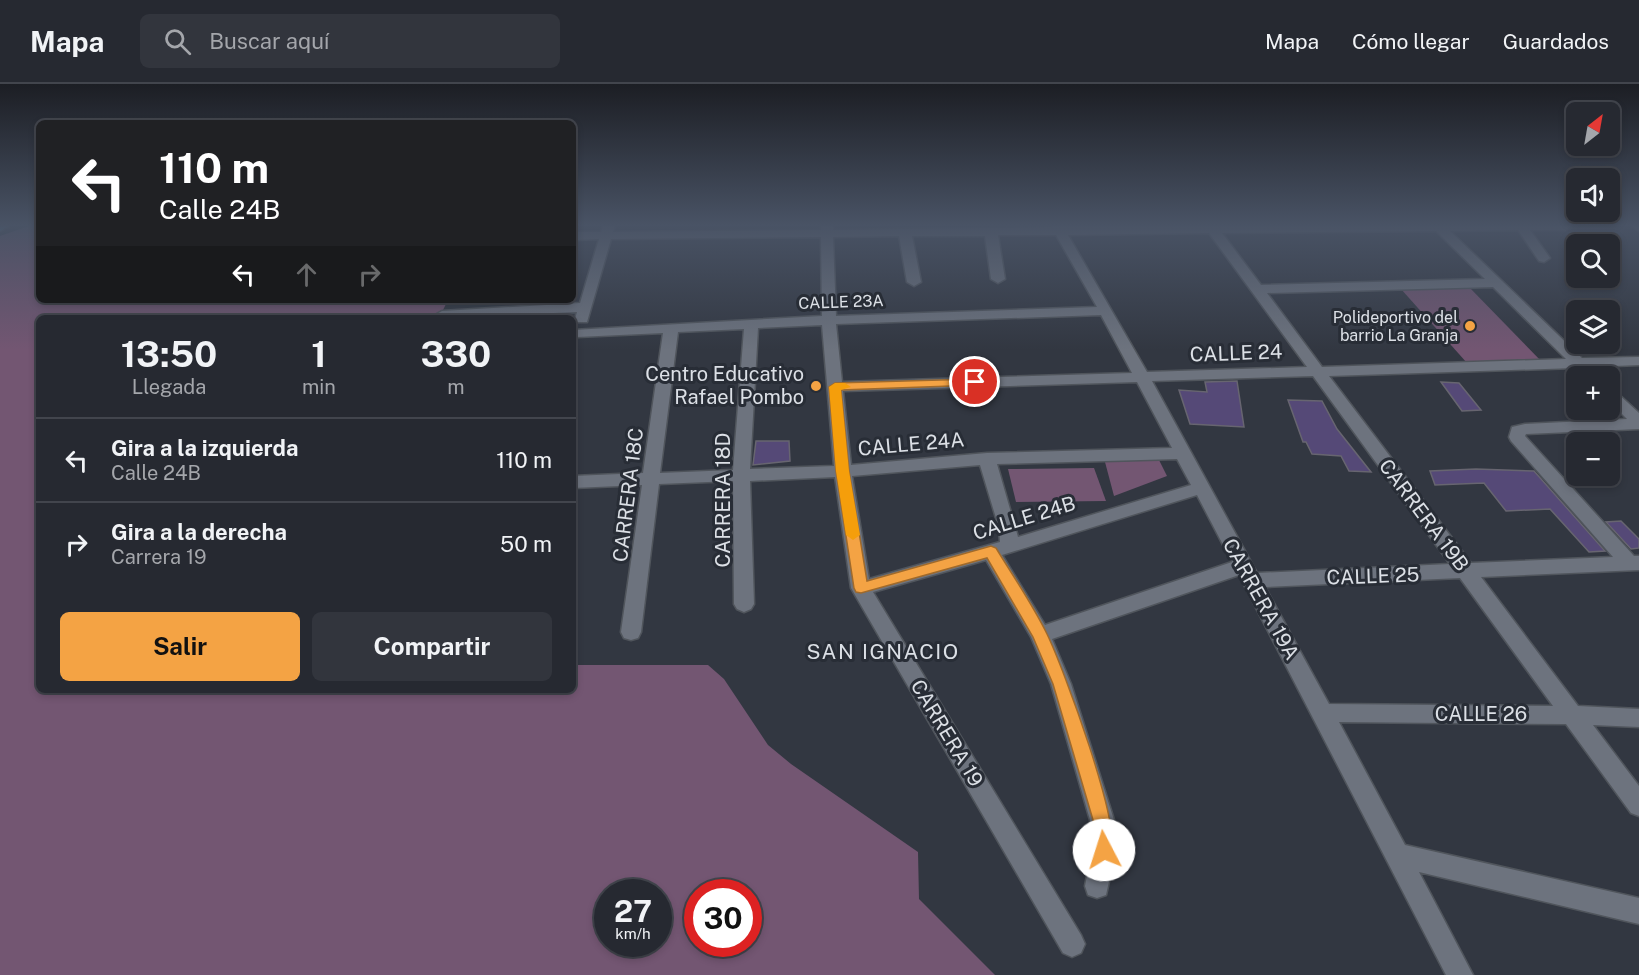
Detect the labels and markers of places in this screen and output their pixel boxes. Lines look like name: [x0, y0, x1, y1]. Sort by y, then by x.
place label: Polideportivo del barrio La Granja: [1333, 308, 1458, 345]
marker: Polideportivo del barrio La Granja: [1463, 319, 1477, 333]
pin: [949, 356, 1000, 407]
place label: Centro Educativo Rafael Pombo: [645, 362, 804, 409]
marker: Centro Educativo Rafael Pombo: [809, 379, 823, 393]

